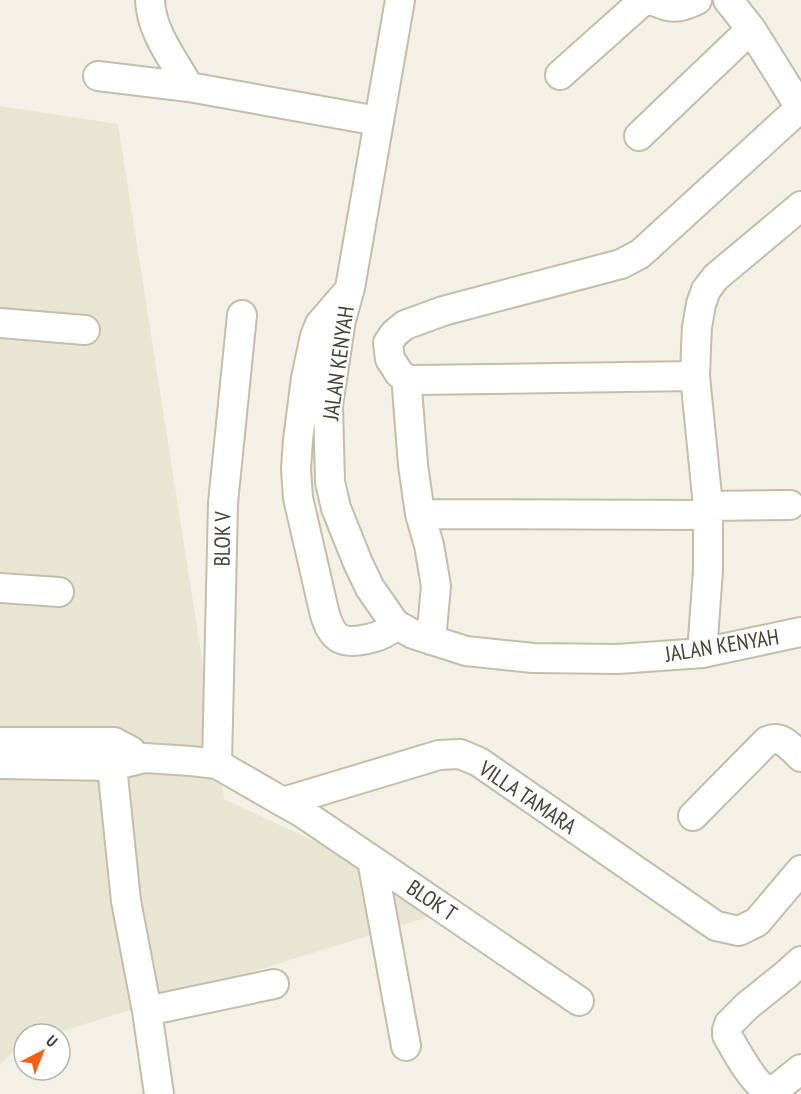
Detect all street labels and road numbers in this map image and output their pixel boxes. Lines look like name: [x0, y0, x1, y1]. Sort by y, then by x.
street label: JALAN KENYAH: [316, 304, 360, 423]
street label: BLOK V: [208, 510, 236, 567]
street label: JALAN KENYAH: [662, 622, 781, 668]
street label: VILLA TAMARA: [473, 754, 582, 840]
street label: BLOK T: [402, 873, 463, 927]

